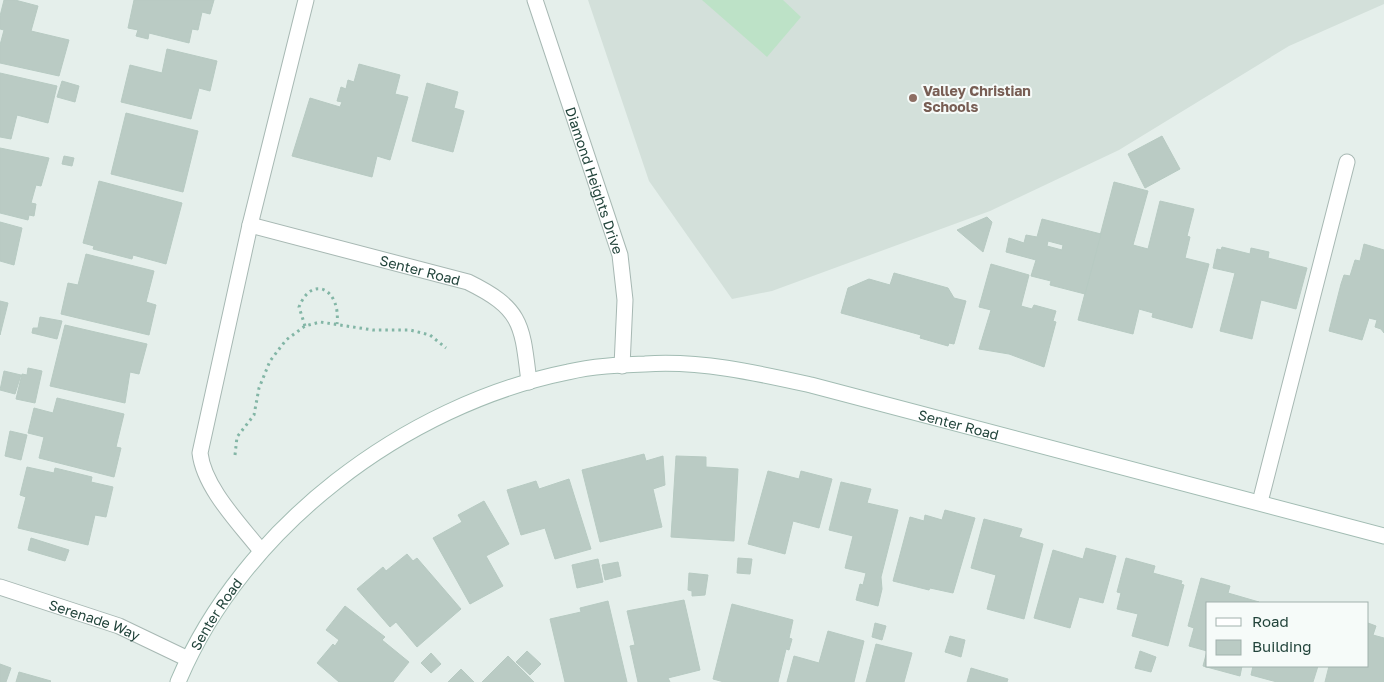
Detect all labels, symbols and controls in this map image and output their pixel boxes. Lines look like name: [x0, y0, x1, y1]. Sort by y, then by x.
place label: Valley Christian Schools: [923, 82, 1031, 115]
marker: Valley Christian Schools: [907, 92, 919, 104]
street label: Diamond Heights Drive: [563, 105, 627, 256]
street label: Senter Road: [378, 251, 462, 288]
street label: Senter Road: [917, 405, 1001, 443]
street label: Senter Road: [186, 574, 245, 653]
street label: Serenade Way: [47, 595, 143, 644]
legend: [1206, 602, 1369, 667]
text: Road: [1252, 612, 1289, 630]
text: Building: [1252, 637, 1312, 655]

